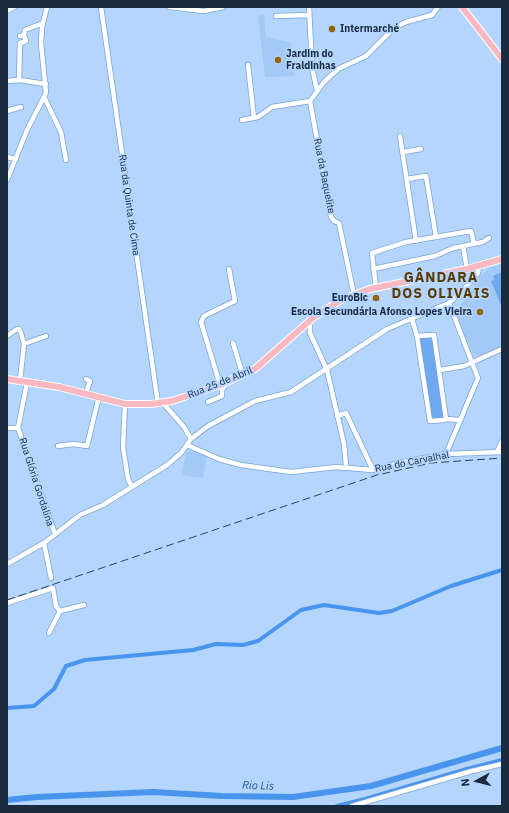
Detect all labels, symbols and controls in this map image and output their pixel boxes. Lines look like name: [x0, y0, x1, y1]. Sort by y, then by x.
place label: Intermarché: [340, 23, 399, 35]
marker: Intermarché: [327, 24, 337, 34]
place label: Jardim do Fraldinhas: [286, 48, 336, 72]
marker: Jardim do Fraldinhas: [273, 55, 283, 65]
street label: Rua da Baquelite: [311, 137, 337, 215]
street label: Rua da Quinta de Cima: [116, 154, 142, 256]
district label: GÂNDARA DOS OLIVAIS: [392, 270, 490, 302]
place label: EuroBic: [332, 292, 368, 304]
marker: EuroBic: [371, 293, 381, 303]
place label: Escola Secundária Afonso Lopes Vieira: [291, 306, 472, 318]
marker: Escola Secundária Afonso Lopes Vieira: [475, 307, 485, 317]
street label: Rua 25 de Abril: [186, 365, 254, 401]
street label: Rua Glória Gordalina: [16, 436, 56, 528]
street label: Rua do Carvalhal: [374, 449, 450, 475]
north arrow: [457, 761, 497, 801]
text: N: [458, 778, 473, 787]
water label: Rio Lis: [242, 779, 274, 793]

